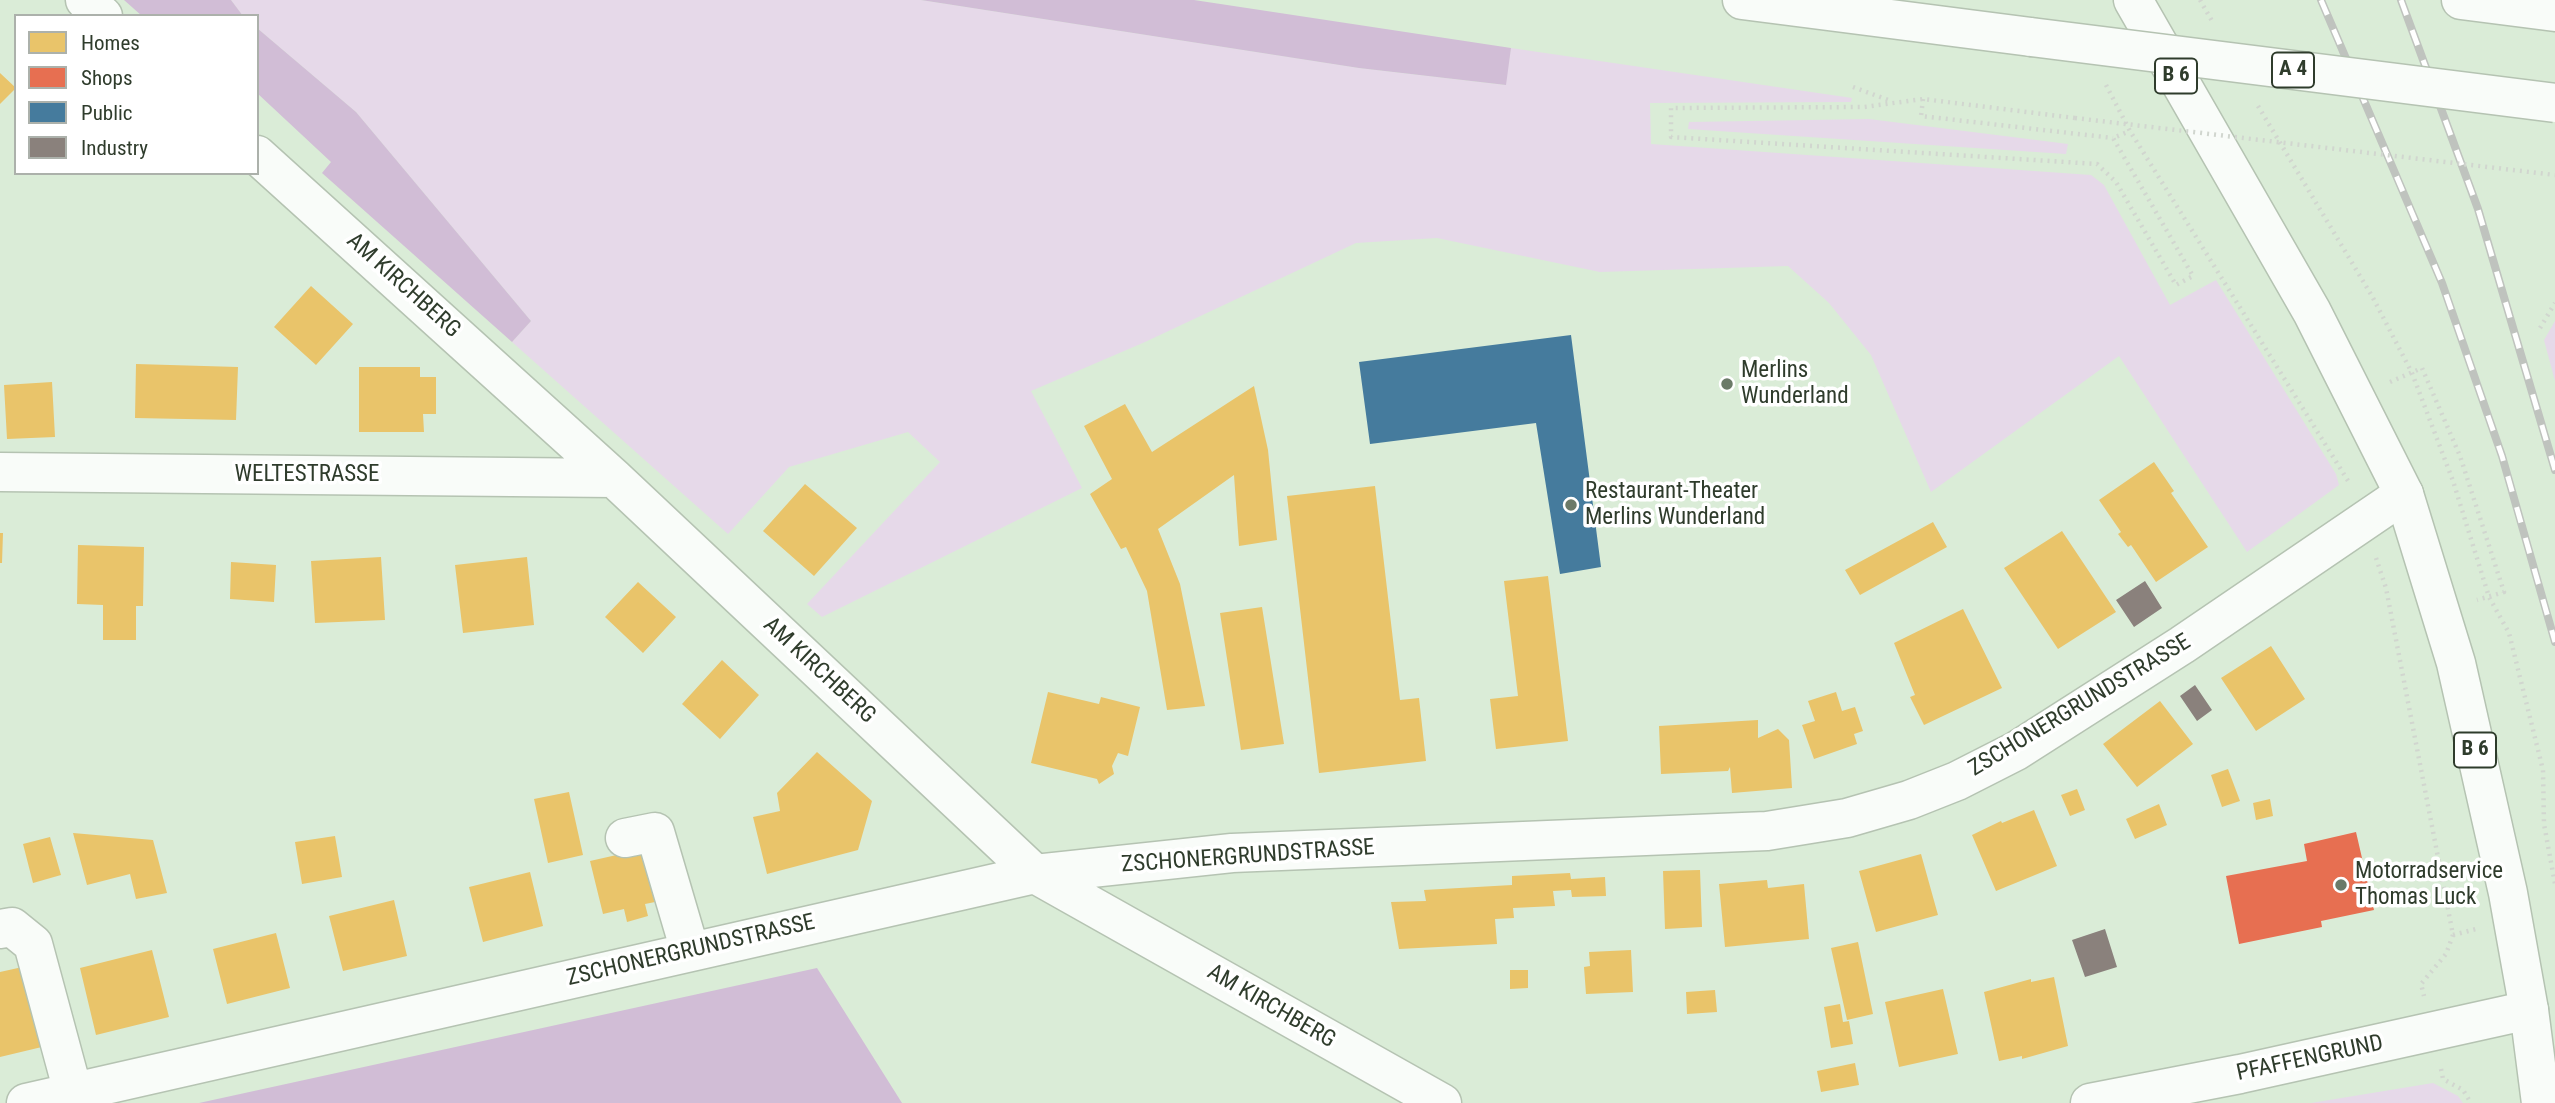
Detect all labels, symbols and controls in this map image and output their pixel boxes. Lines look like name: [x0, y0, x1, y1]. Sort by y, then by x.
legend: [14, 14, 259, 175]
text: Homes: [81, 31, 140, 55]
road number: A 4: [2272, 52, 2314, 88]
road number: B 6: [2155, 58, 2197, 94]
text: Shops: [81, 66, 133, 90]
text: Public: [81, 101, 133, 125]
text: Industry: [81, 136, 148, 160]
street label: AM KIRCHBERG: [340, 228, 466, 344]
place label: Merlins Wunderland: [1741, 357, 1849, 411]
marker: Merlins Wunderland: [1719, 376, 1735, 392]
street label: WELTESTRASSE: [235, 461, 379, 489]
place label: Restaurant-Theater Merlins Wunderland: [1585, 478, 1765, 532]
marker: Restaurant-Theater Merlins Wunderland: [1563, 497, 1579, 513]
street label: AM KIRCHBERG: [757, 612, 881, 730]
street label: ZSCHONERGRUNDSTRASSE: [1964, 629, 2196, 783]
road number: B 6: [2454, 732, 2496, 768]
street label: ZSCHONERGRUNDSTRASSE: [1120, 834, 1376, 880]
place label: Motorradservice Thomas Luck: [2355, 858, 2503, 912]
marker: Motorradservice Thomas Luck: [2333, 877, 2349, 893]
street label: ZSCHONERGRUNDSTRASSE: [564, 909, 818, 993]
street label: AM KIRCHBERG: [1202, 959, 1340, 1055]
street label: PFAFFENGRUND: [2234, 1030, 2386, 1088]

